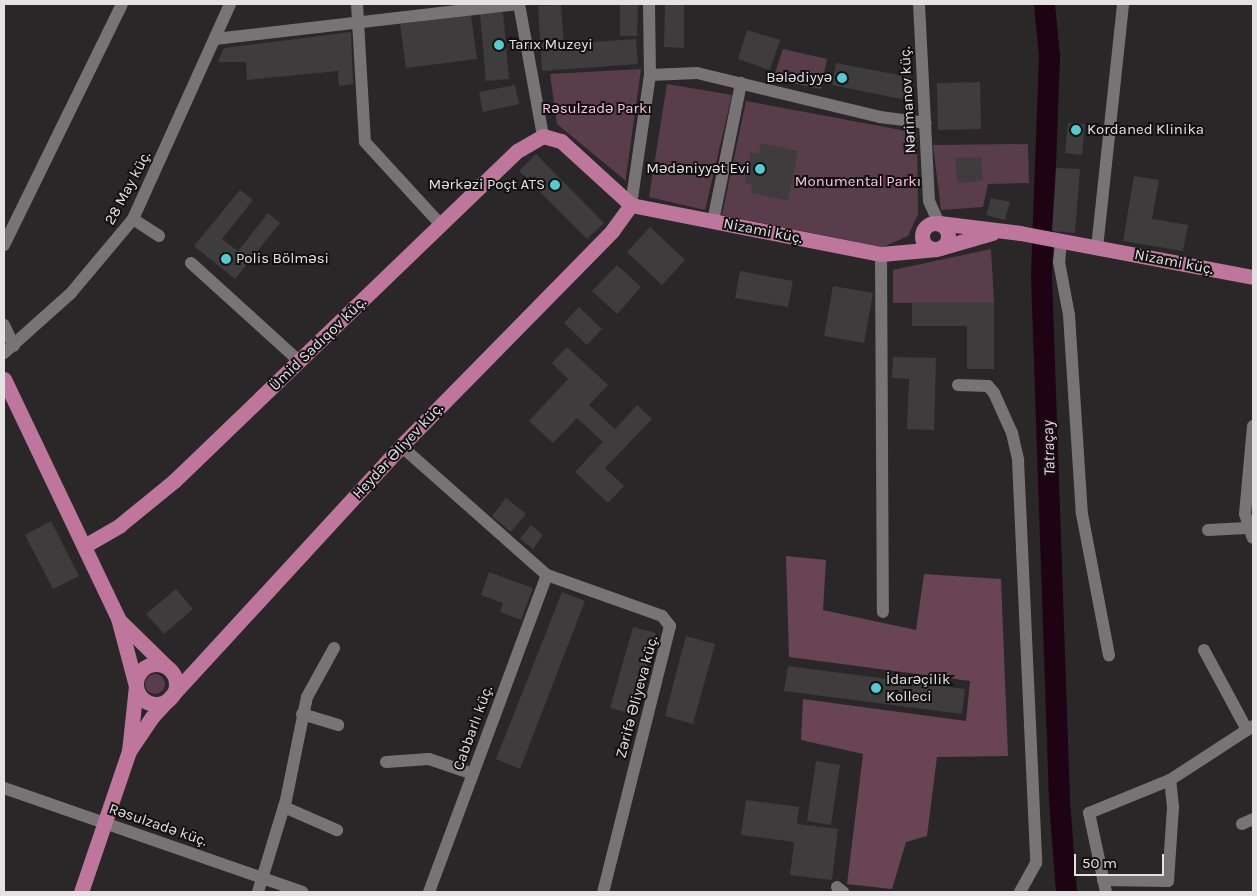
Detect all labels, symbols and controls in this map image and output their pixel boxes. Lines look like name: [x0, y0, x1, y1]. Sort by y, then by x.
place label: Tarıx Muzeyi: [509, 36, 593, 54]
marker: Tarıx Muzeyi: [493, 39, 505, 51]
street label: Nərimanov küç.: [896, 46, 920, 154]
place label: Bələdiyyə: [766, 69, 832, 87]
marker: Bələdiyyə: [836, 72, 848, 84]
park label: Rəsulzadə Parkı: [542, 100, 652, 118]
place label: Kordaned Klinika: [1087, 121, 1204, 139]
marker: Kordaned Klinika: [1069, 123, 1083, 137]
street label: 28 May küç.: [101, 148, 155, 228]
place label: Mədəniyyət Evi: [646, 160, 750, 178]
marker: Mədəniyyət Evi: [754, 163, 766, 175]
park label: Monumental Parkı: [795, 173, 921, 191]
place label: Mərkəzi Poçt ATS: [429, 176, 545, 194]
marker: Mərkəzi Poçt ATS: [549, 179, 561, 191]
street label: Nizami küç.: [722, 215, 804, 247]
street label: Nizami küç.: [1133, 246, 1215, 278]
place label: Polis Bölməsi: [236, 250, 329, 268]
marker: Polis Bölməsi: [220, 253, 232, 265]
street label: Ümid Sadıqov küç.: [266, 293, 370, 395]
street label: Heydər Əliyev küç.: [349, 399, 447, 503]
water label: Tatraçay: [1038, 420, 1060, 476]
street label: Zərifə Əliyeva küç.: [612, 634, 662, 760]
place label: İdarəçilik Kolleci: [886, 670, 950, 705]
marker: İdarəçilik Kolleci: [870, 682, 882, 694]
street label: Cabbarlı küç.: [449, 683, 497, 773]
street label: Rəsulzadə küç.: [106, 800, 210, 850]
scale bar: [1077, 844, 1167, 876]
text: 50 m: [1082, 854, 1117, 872]

